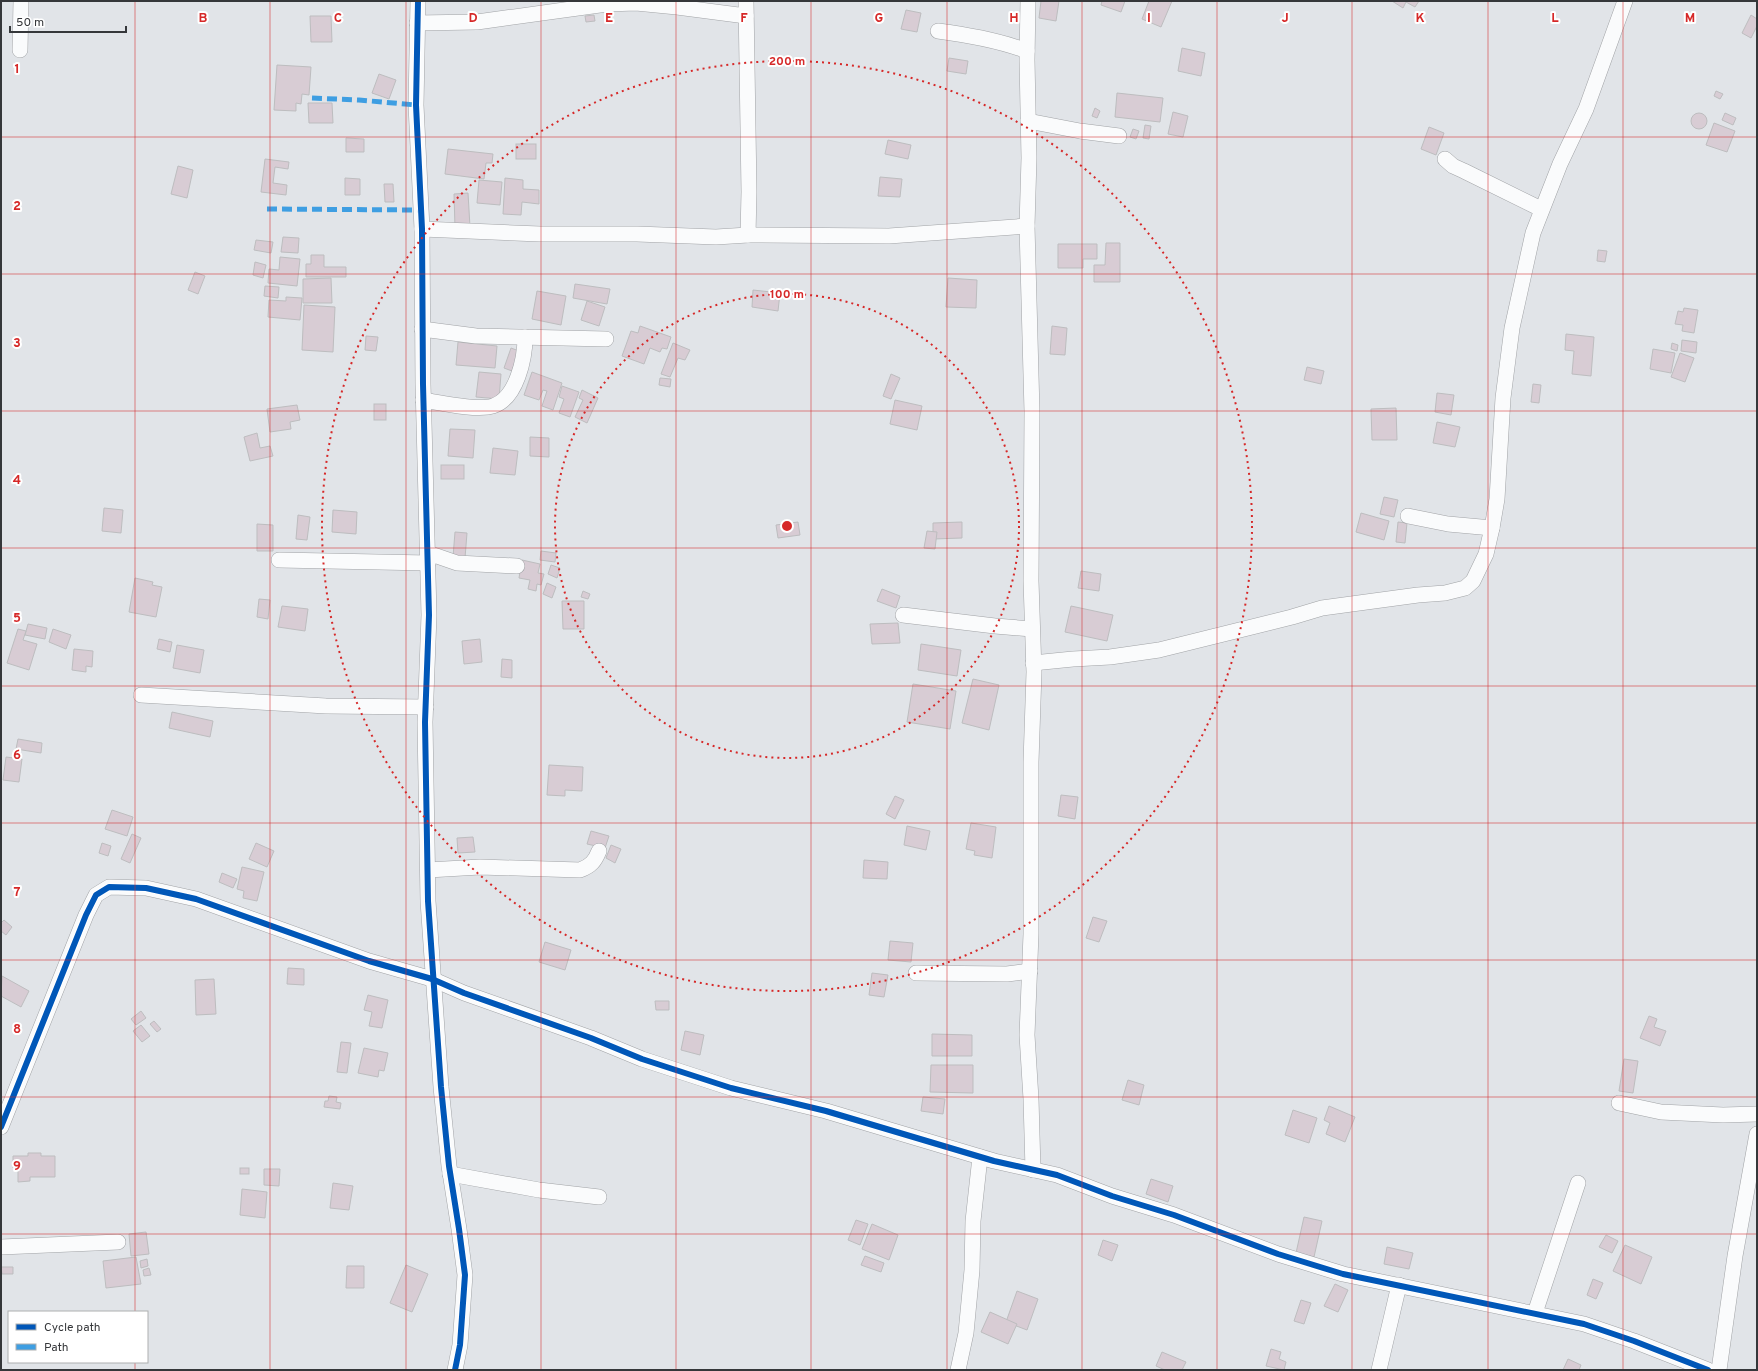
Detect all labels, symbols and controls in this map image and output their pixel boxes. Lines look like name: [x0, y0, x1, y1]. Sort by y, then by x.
scale bar: [10, 8, 126, 34]
text: B: [199, 11, 208, 27]
text: C: [334, 11, 342, 27]
text: D: [468, 11, 478, 27]
text: E: [605, 11, 613, 27]
text: F: [740, 11, 748, 27]
text: G: [875, 11, 884, 27]
text: H: [1009, 11, 1019, 27]
text: I: [1147, 11, 1151, 27]
text: J: [1281, 11, 1289, 27]
text: K: [1415, 11, 1425, 27]
text: L: [1551, 11, 1559, 27]
text: M: [1685, 11, 1695, 27]
text: 50 m: [16, 15, 44, 31]
text: 200 m: [769, 54, 805, 70]
text: 1: [14, 62, 20, 78]
text: 2: [13, 199, 21, 215]
text: 100 m: [770, 287, 804, 303]
text: 3: [13, 336, 21, 352]
text: 4: [13, 473, 21, 489]
centre of rings: [780, 519, 794, 533]
text: 5: [13, 611, 21, 627]
text: 6: [13, 748, 21, 764]
text: 7: [14, 885, 21, 901]
text: 8: [13, 1022, 21, 1038]
text: 9: [13, 1159, 21, 1175]
legend: [8, 1311, 148, 1363]
text: Cycle path: [44, 1320, 101, 1336]
text: Path: [44, 1340, 69, 1356]

